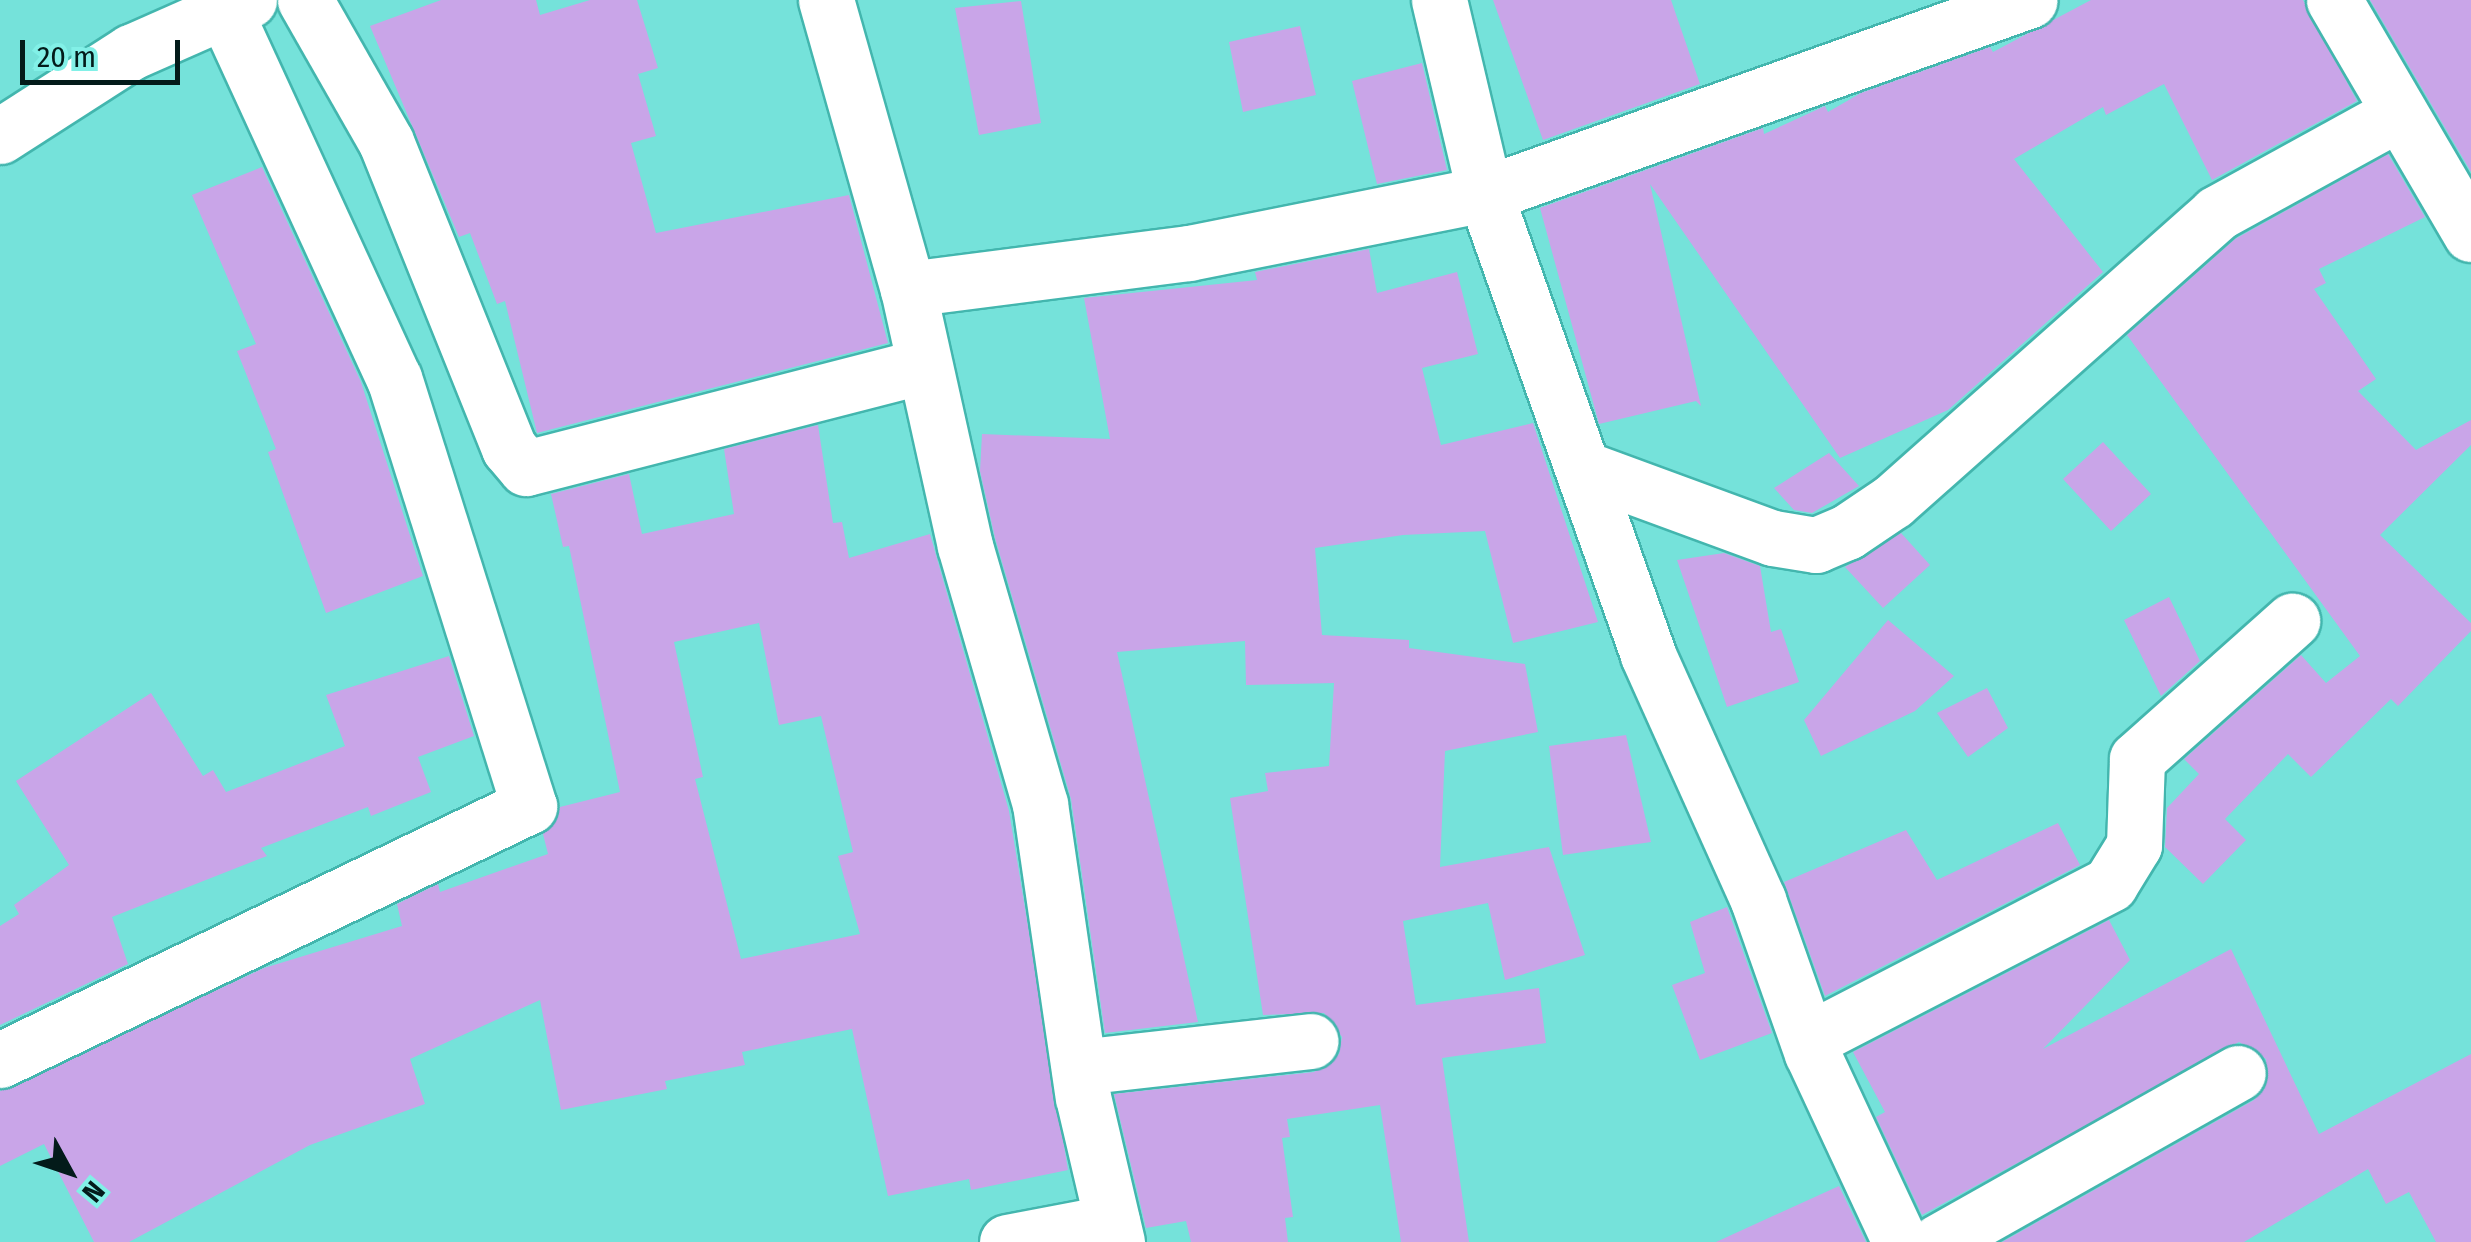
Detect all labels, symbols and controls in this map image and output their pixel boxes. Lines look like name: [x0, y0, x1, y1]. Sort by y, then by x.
scale bar: [25, 20, 185, 82]
text: 20 m: [37, 39, 96, 75]
north arrow: [20, 1122, 120, 1222]
text: N: [75, 1175, 111, 1209]

